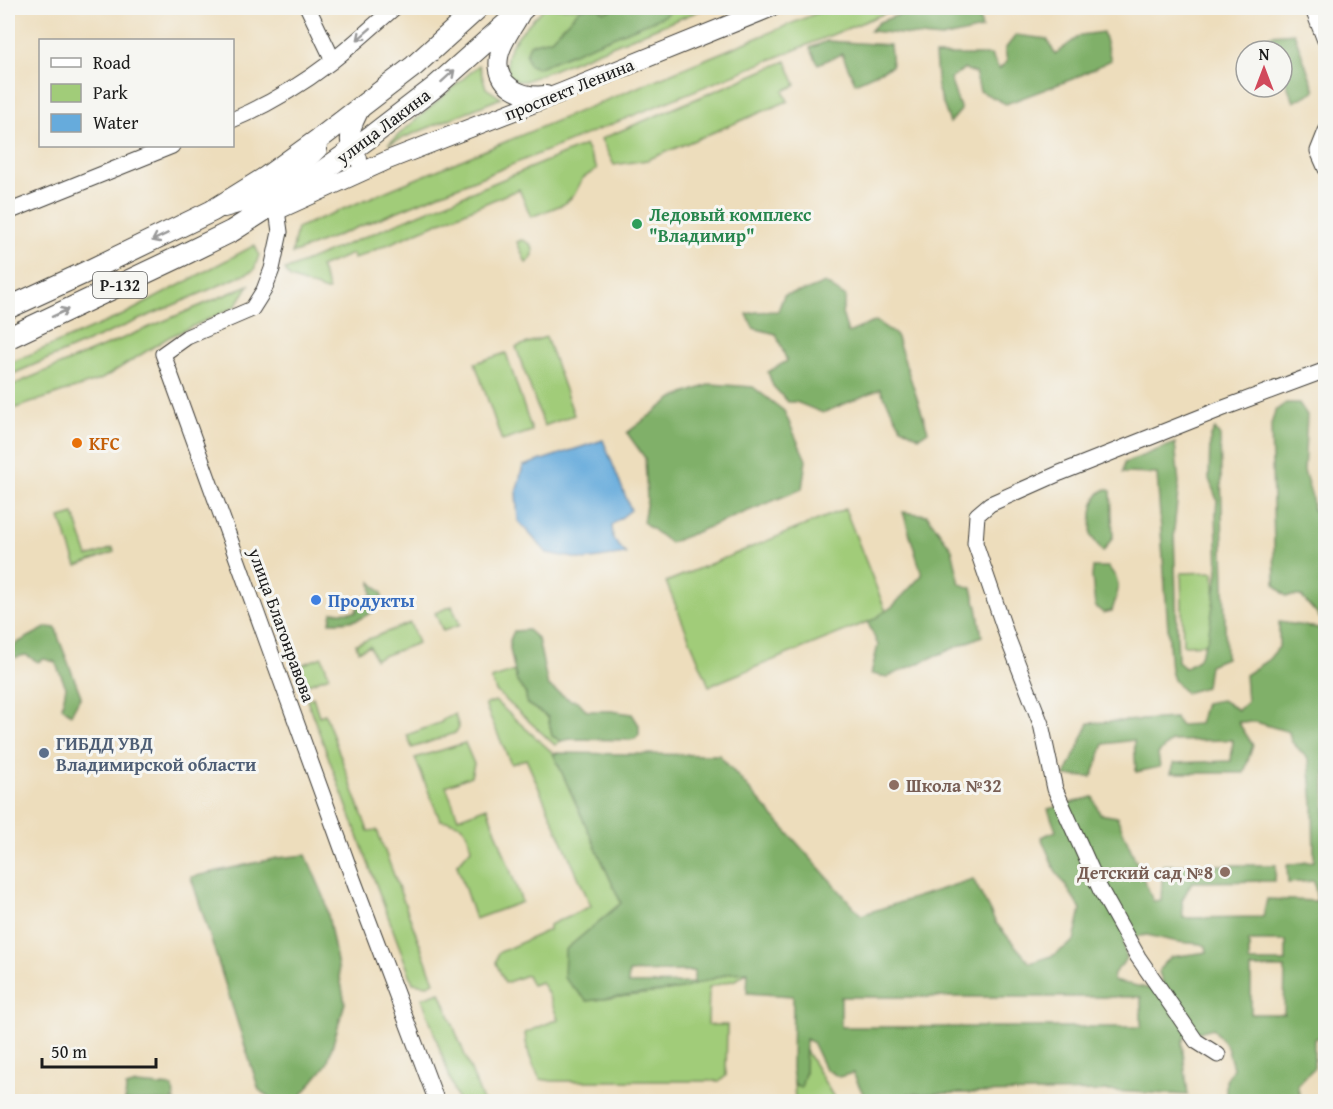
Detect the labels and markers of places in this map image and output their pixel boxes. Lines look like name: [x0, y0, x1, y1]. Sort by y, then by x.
place label: Ледовый комплекс "Владимир": [649, 201, 811, 249]
marker: Ледовый комплекс "Владимир": [630, 217, 644, 231]
place label: KFC: [89, 430, 120, 457]
marker: KFC: [70, 436, 84, 450]
place label: Продукты: [328, 587, 414, 614]
marker: Продукты: [309, 593, 323, 607]
place label: ГИБДД УВД Владимирской области: [56, 730, 256, 778]
marker: ГИБДД УВД Владимирской области: [37, 746, 51, 760]
place label: Школа №32: [906, 772, 1002, 799]
marker: Школа №32: [887, 778, 901, 792]
place label: Детский сад №8: [1076, 859, 1213, 886]
marker: Детский сад №8: [1218, 865, 1232, 879]

